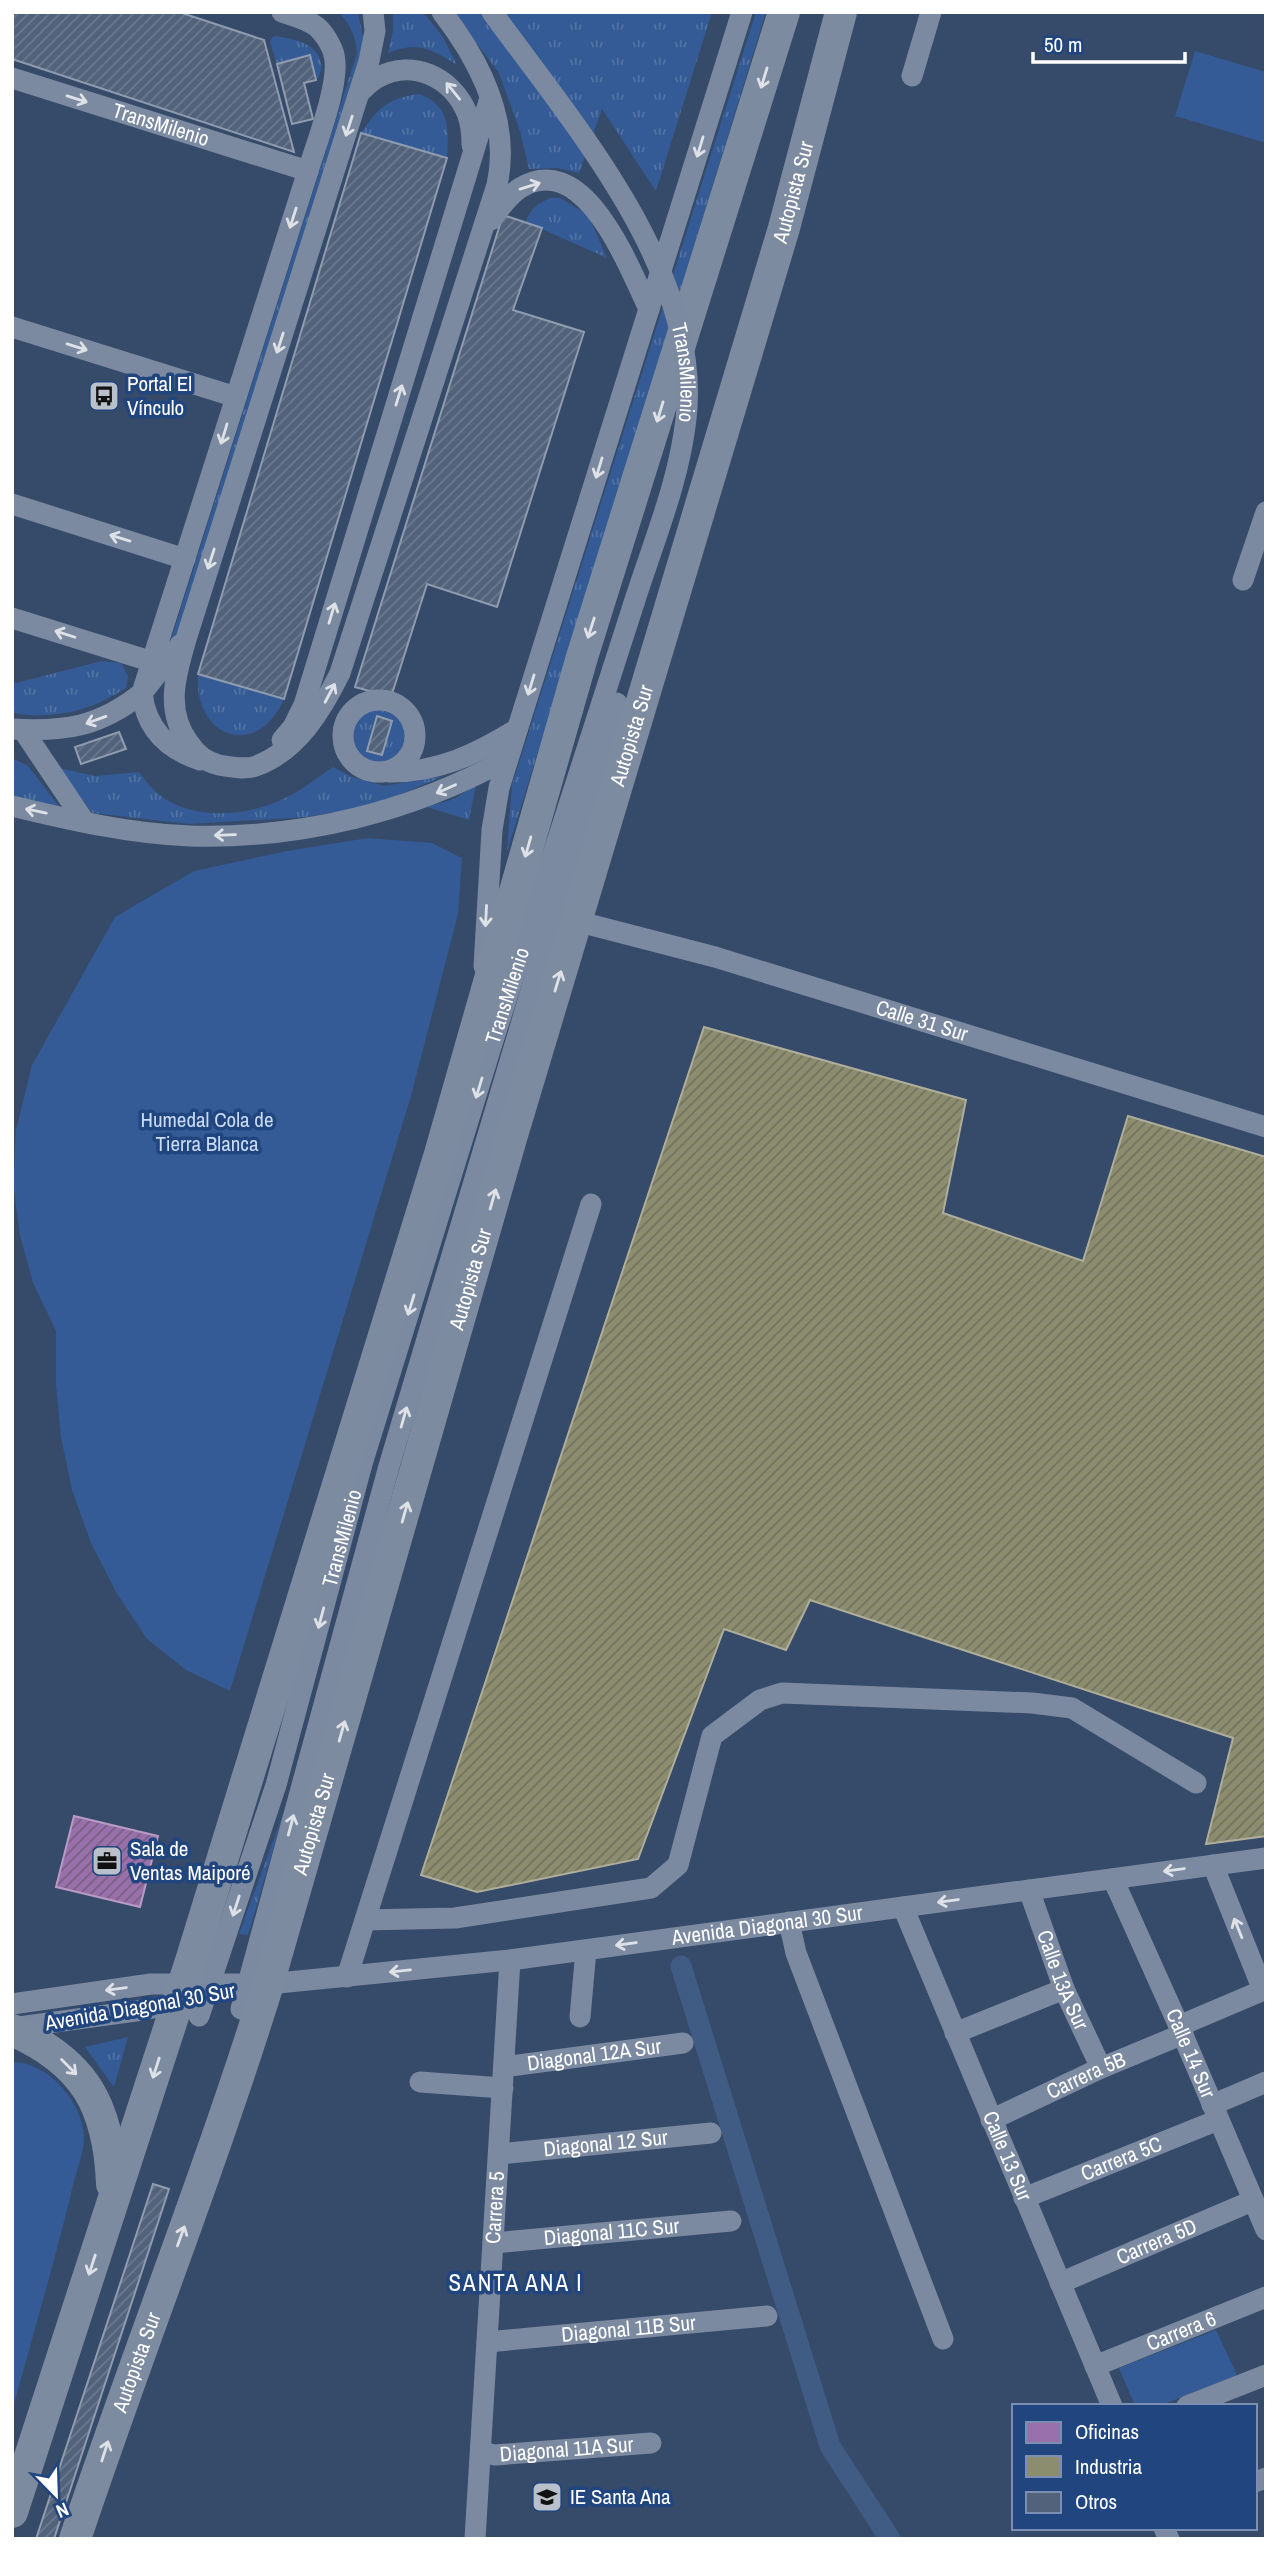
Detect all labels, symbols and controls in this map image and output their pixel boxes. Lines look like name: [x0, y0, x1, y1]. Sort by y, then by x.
scale bar: [1033, 21, 1185, 65]
text: 50 m: [1044, 30, 1082, 59]
one-way arrow: [757, 66, 770, 88]
one-way arrow: [445, 83, 460, 101]
one-way arrow: [66, 93, 88, 106]
street label: TransMilenio: [109, 95, 213, 153]
one-way arrow: [341, 114, 354, 136]
one-way arrow: [692, 136, 705, 158]
street label: Autopista Sur: [765, 138, 820, 247]
one-way arrow: [519, 178, 541, 191]
one-way arrow: [286, 206, 299, 228]
street label: TransMilenio: [665, 320, 703, 424]
one-way arrow: [273, 331, 285, 353]
one-way arrow: [66, 342, 88, 354]
place label: Portal El Vínculo: [127, 369, 192, 422]
bus stop icon: Portal El Vínculo: [87, 379, 121, 413]
one-way arrow: [394, 384, 407, 406]
one-way arrow: [653, 400, 666, 422]
one-way arrow: [217, 423, 229, 445]
one-way arrow: [592, 457, 605, 479]
one-way arrow: [109, 531, 131, 544]
one-way arrow: [204, 548, 217, 570]
one-way arrow: [327, 602, 340, 624]
one-way arrow: [584, 617, 596, 639]
one-way arrow: [54, 627, 76, 640]
one-way arrow: [524, 674, 536, 696]
street label: Autopista Sur: [602, 681, 660, 791]
one-way arrow: [324, 683, 337, 704]
one-way arrow: [85, 715, 107, 727]
one-way arrow: [436, 783, 457, 797]
one-way arrow: [25, 804, 48, 818]
one-way arrow: [213, 828, 236, 841]
one-way arrow: [521, 835, 534, 858]
one-way arrow: [480, 905, 493, 928]
street label: TransMilenio: [478, 944, 536, 1048]
one-way arrow: [553, 970, 566, 992]
street label: Calle 31 Sur: [872, 992, 972, 1048]
one-way arrow: [471, 1076, 484, 1098]
park label: Humedal Cola de Tierra Blanca: [140, 1105, 274, 1158]
one-way arrow: [488, 1188, 501, 1210]
street label: Autopista Sur: [441, 1225, 499, 1334]
one-way arrow: [404, 1294, 417, 1316]
one-way arrow: [398, 1406, 411, 1428]
street label: TransMilenio: [315, 1486, 369, 1590]
one-way arrow: [399, 1501, 412, 1523]
one-way arrow: [314, 1606, 327, 1629]
one-way arrow: [336, 1720, 349, 1742]
street label: Autopista Sur: [285, 1770, 342, 1879]
one-way arrow: [285, 1814, 298, 1837]
place label: Sala de Ventas Maiporé: [130, 1834, 251, 1887]
office icon: Sala de Ventas Maiporé: [90, 1844, 124, 1878]
one-way arrow: [1163, 1864, 1186, 1877]
one-way arrow: [229, 1895, 241, 1917]
one-way arrow: [938, 1895, 960, 1908]
street label: Avenida Diagonal 30 Sur: [669, 1898, 864, 1952]
one-way arrow: [1230, 1917, 1243, 1939]
street label: Calle 13A Sur: [1030, 1926, 1096, 2035]
one-way arrow: [615, 1938, 638, 1951]
one-way arrow: [389, 1965, 412, 1978]
street label: Avenida Diagonal 30 Sur: [42, 1976, 237, 2038]
one-way arrow: [105, 1983, 128, 1996]
street label: Calle 14 Sur: [1159, 2004, 1223, 2103]
street label: Diagonal 12A Sur: [525, 2031, 663, 2078]
street label: Carrera 5B: [1041, 2044, 1130, 2106]
one-way arrow: [149, 2057, 162, 2079]
one-way arrow: [60, 2058, 77, 2075]
street label: Calle 13 Sur: [976, 2107, 1040, 2205]
street label: Diagonal 12 Sur: [542, 2122, 669, 2164]
street label: Carrera 5C: [1076, 2129, 1166, 2188]
street label: Carrera 5: [478, 2170, 511, 2245]
street label: Diagonal 11C Sur: [543, 2211, 681, 2252]
street label: Carrera 5D: [1111, 2211, 1201, 2271]
one-way arrow: [176, 2226, 188, 2248]
one-way arrow: [85, 2253, 97, 2275]
district label: SANTA ANA I: [449, 2267, 583, 2298]
street label: Carrera 6: [1142, 2304, 1220, 2358]
street label: Autopista Sur: [105, 2308, 168, 2417]
street label: Diagonal 11B Sur: [560, 2308, 697, 2349]
legend: [1012, 2404, 1257, 2530]
text: Oficinas: [1075, 2417, 1139, 2446]
street label: Diagonal 11A Sur: [499, 2429, 635, 2469]
one-way arrow: [99, 2440, 112, 2462]
text: Industria: [1075, 2452, 1142, 2481]
north arrow: [21, 2460, 91, 2530]
school or university icon: IE Santa Ana: [530, 2480, 564, 2514]
place label: IE Santa Ana: [570, 2482, 671, 2511]
text: Otros: [1075, 2487, 1117, 2516]
text: N: [52, 2496, 73, 2525]

